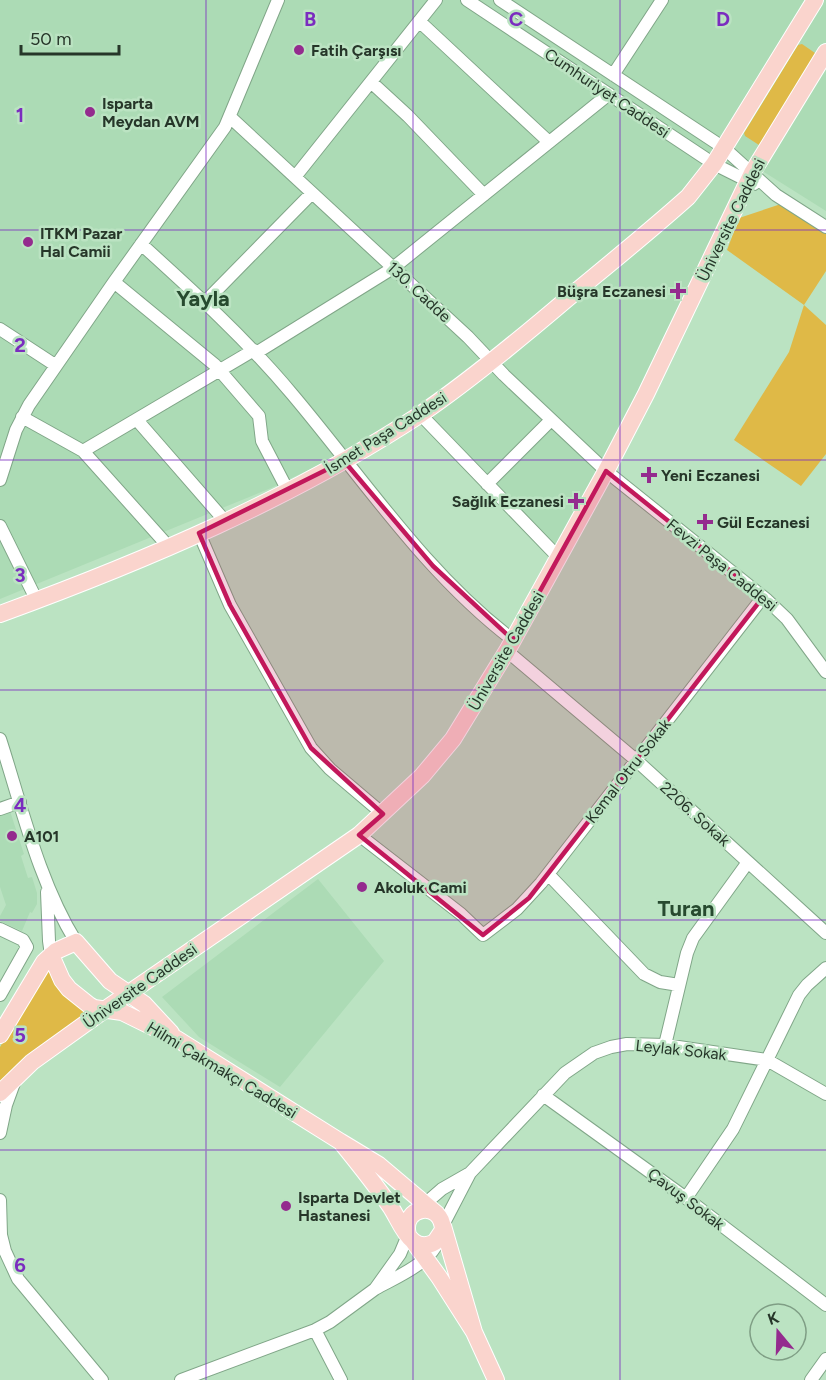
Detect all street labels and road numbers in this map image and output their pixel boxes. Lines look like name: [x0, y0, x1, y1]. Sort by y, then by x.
street label: Cumhuriyet Caddesi: [541, 44, 673, 142]
street label: Üniversite Caddesi: [693, 155, 769, 285]
street label: 130. Cadde: [383, 258, 455, 326]
street label: İsmet Paşa Caddesi: [322, 388, 450, 478]
street label: Fevzi Paşa Caddesi: [663, 515, 781, 615]
street label: Üniversite Caddesi: [464, 588, 548, 714]
street label: Kemal Otru Sokak: [581, 715, 675, 827]
street label: 2206. Sokak: [656, 778, 734, 850]
street label: Üniversite Caddesi: [79, 940, 201, 1032]
street label: Hilmi Çakmakçı Caddesi: [143, 1018, 301, 1122]
street label: Leylak Sokak: [635, 1036, 728, 1064]
street label: Çavuş Sokak: [644, 1164, 728, 1234]

